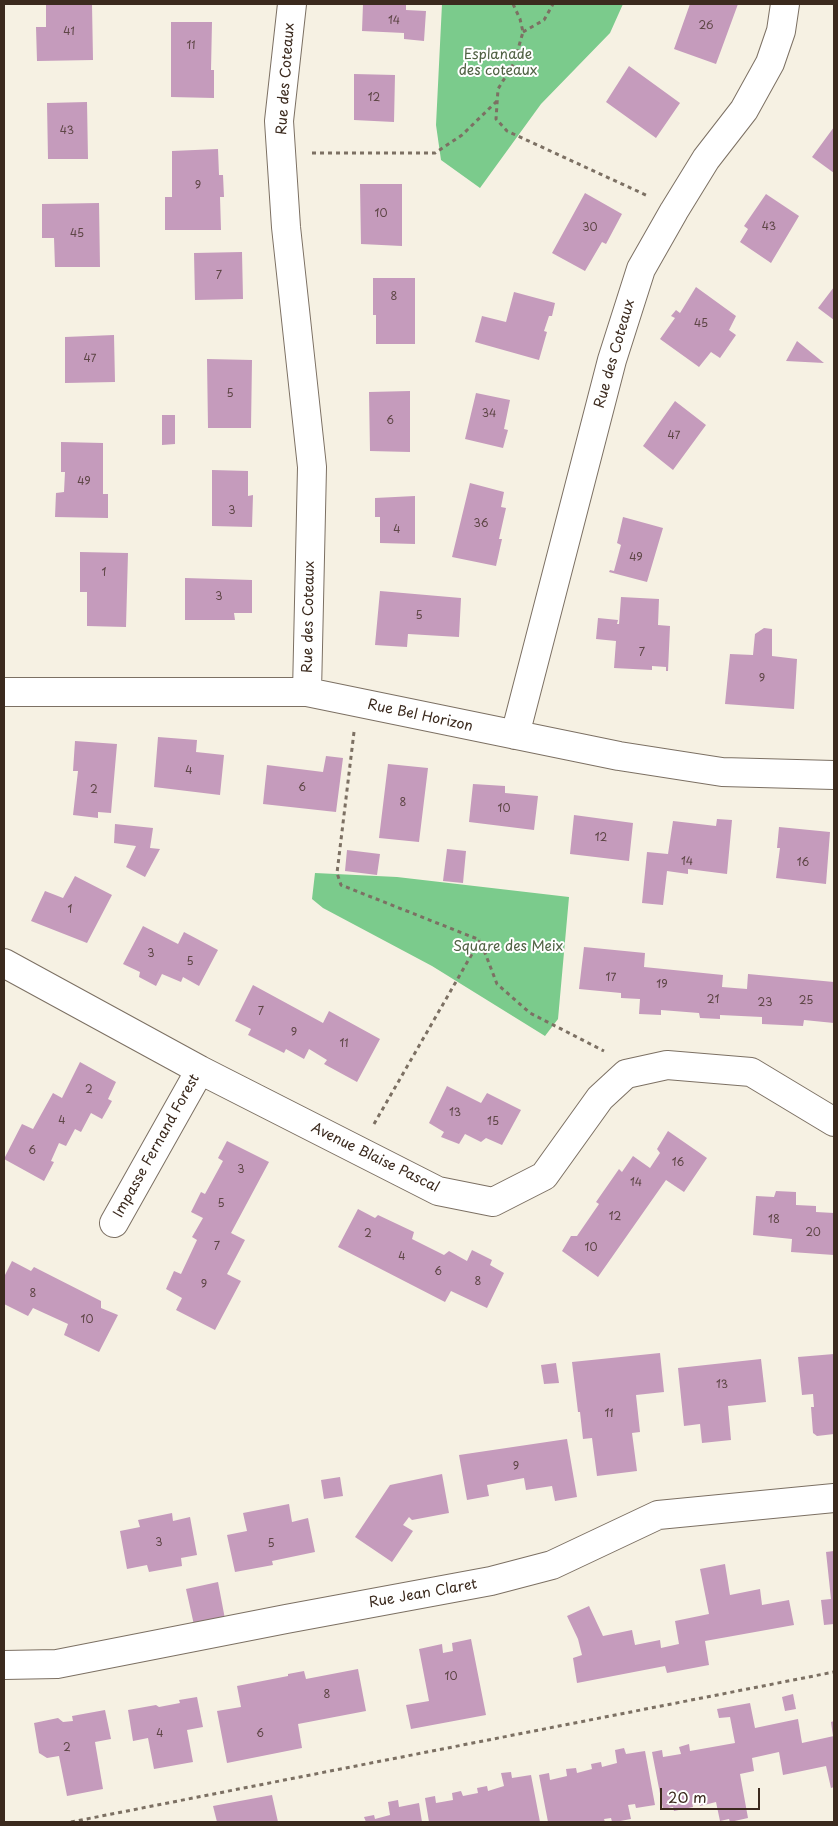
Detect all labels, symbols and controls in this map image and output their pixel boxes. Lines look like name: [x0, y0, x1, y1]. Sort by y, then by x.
house number: 14: [388, 14, 400, 28]
house number: 26: [698, 19, 714, 33]
street label: Rue des Coteaux: [274, 22, 298, 136]
house number: 41: [63, 25, 75, 39]
house number: 11: [186, 39, 196, 53]
park label: Esplanade des coteaux: [459, 47, 537, 80]
house number: 12: [368, 91, 380, 105]
house number: 43: [60, 124, 74, 138]
house number: 9: [195, 179, 201, 193]
house number: 10: [375, 207, 387, 221]
house number: 43: [762, 220, 776, 234]
house number: 30: [582, 221, 598, 235]
house number: 45: [70, 227, 84, 241]
house number: 7: [216, 269, 222, 283]
house number: 8: [391, 290, 397, 304]
street label: Rue des Coteaux: [591, 298, 639, 410]
house number: 45: [694, 317, 708, 331]
house number: 47: [84, 352, 96, 366]
house number: 5: [226, 387, 234, 401]
house number: 34: [482, 407, 496, 421]
house number: 6: [386, 414, 394, 428]
house number: 47: [668, 429, 680, 443]
house number: 49: [77, 475, 91, 489]
house number: 3: [228, 504, 236, 518]
house number: 36: [474, 517, 488, 531]
house number: 4: [393, 523, 401, 537]
house number: 49: [629, 551, 643, 565]
street label: Rue des Coteaux: [300, 561, 318, 673]
house number: 1: [102, 566, 106, 580]
house number: 3: [215, 590, 223, 604]
house number: 5: [415, 609, 423, 623]
house number: 7: [639, 646, 645, 660]
house number: 9: [759, 672, 765, 686]
street label: Rue Bel Horizon: [366, 697, 474, 735]
house number: 4: [185, 764, 193, 778]
house number: 6: [298, 781, 306, 795]
house number: 2: [90, 783, 98, 797]
house number: 8: [400, 796, 406, 810]
house number: 10: [498, 802, 510, 816]
house number: 12: [595, 831, 607, 845]
house number: 14: [681, 855, 693, 869]
house number: 16: [797, 856, 809, 870]
house number: 1: [68, 903, 72, 917]
park label: Square des Meix: [453, 939, 563, 955]
house number: 3: [147, 947, 155, 961]
house number: 5: [186, 955, 194, 969]
house number: 17: [606, 971, 616, 985]
house number: 19: [656, 978, 668, 992]
house number: 21: [707, 993, 719, 1007]
house number: 25: [799, 994, 813, 1008]
house number: 23: [758, 996, 772, 1010]
house number: 7: [258, 1005, 264, 1019]
house number: 9: [291, 1026, 297, 1040]
house number: 11: [339, 1037, 349, 1051]
street label: Impasse Fernand Forest: [111, 1071, 203, 1221]
house number: 2: [85, 1083, 93, 1097]
house number: 13: [449, 1106, 461, 1120]
house number: 4: [58, 1114, 66, 1128]
house number: 15: [487, 1115, 499, 1129]
street label: Avenue Blaise Pascal: [308, 1120, 442, 1196]
house number: 6: [28, 1144, 36, 1158]
house number: 16: [672, 1156, 684, 1170]
house number: 3: [237, 1163, 245, 1177]
house number: 14: [630, 1176, 642, 1190]
house number: 5: [217, 1197, 225, 1211]
house number: 12: [609, 1210, 621, 1224]
house number: 18: [768, 1213, 780, 1227]
house number: 20: [805, 1226, 821, 1240]
house number: 2: [364, 1227, 372, 1241]
house number: 7: [214, 1240, 220, 1254]
house number: 10: [585, 1241, 597, 1255]
house number: 4: [398, 1250, 406, 1264]
house number: 6: [434, 1265, 442, 1279]
house number: 8: [475, 1275, 481, 1289]
house number: 9: [201, 1278, 207, 1292]
house number: 8: [30, 1287, 36, 1301]
house number: 10: [81, 1313, 93, 1327]
house number: 13: [716, 1378, 728, 1392]
house number: 11: [604, 1407, 614, 1421]
house number: 9: [513, 1460, 519, 1474]
house number: 3: [155, 1536, 163, 1550]
house number: 5: [267, 1537, 275, 1551]
street label: Rue Jean Claret: [368, 1576, 478, 1612]
house number: 10: [445, 1670, 457, 1684]
house number: 8: [324, 1688, 330, 1702]
house number: 4: [156, 1727, 164, 1741]
house number: 6: [256, 1727, 264, 1741]
house number: 2: [63, 1741, 71, 1755]
scale bar: [663, 1778, 763, 1810]
text: 20 m: [668, 1785, 707, 1808]

